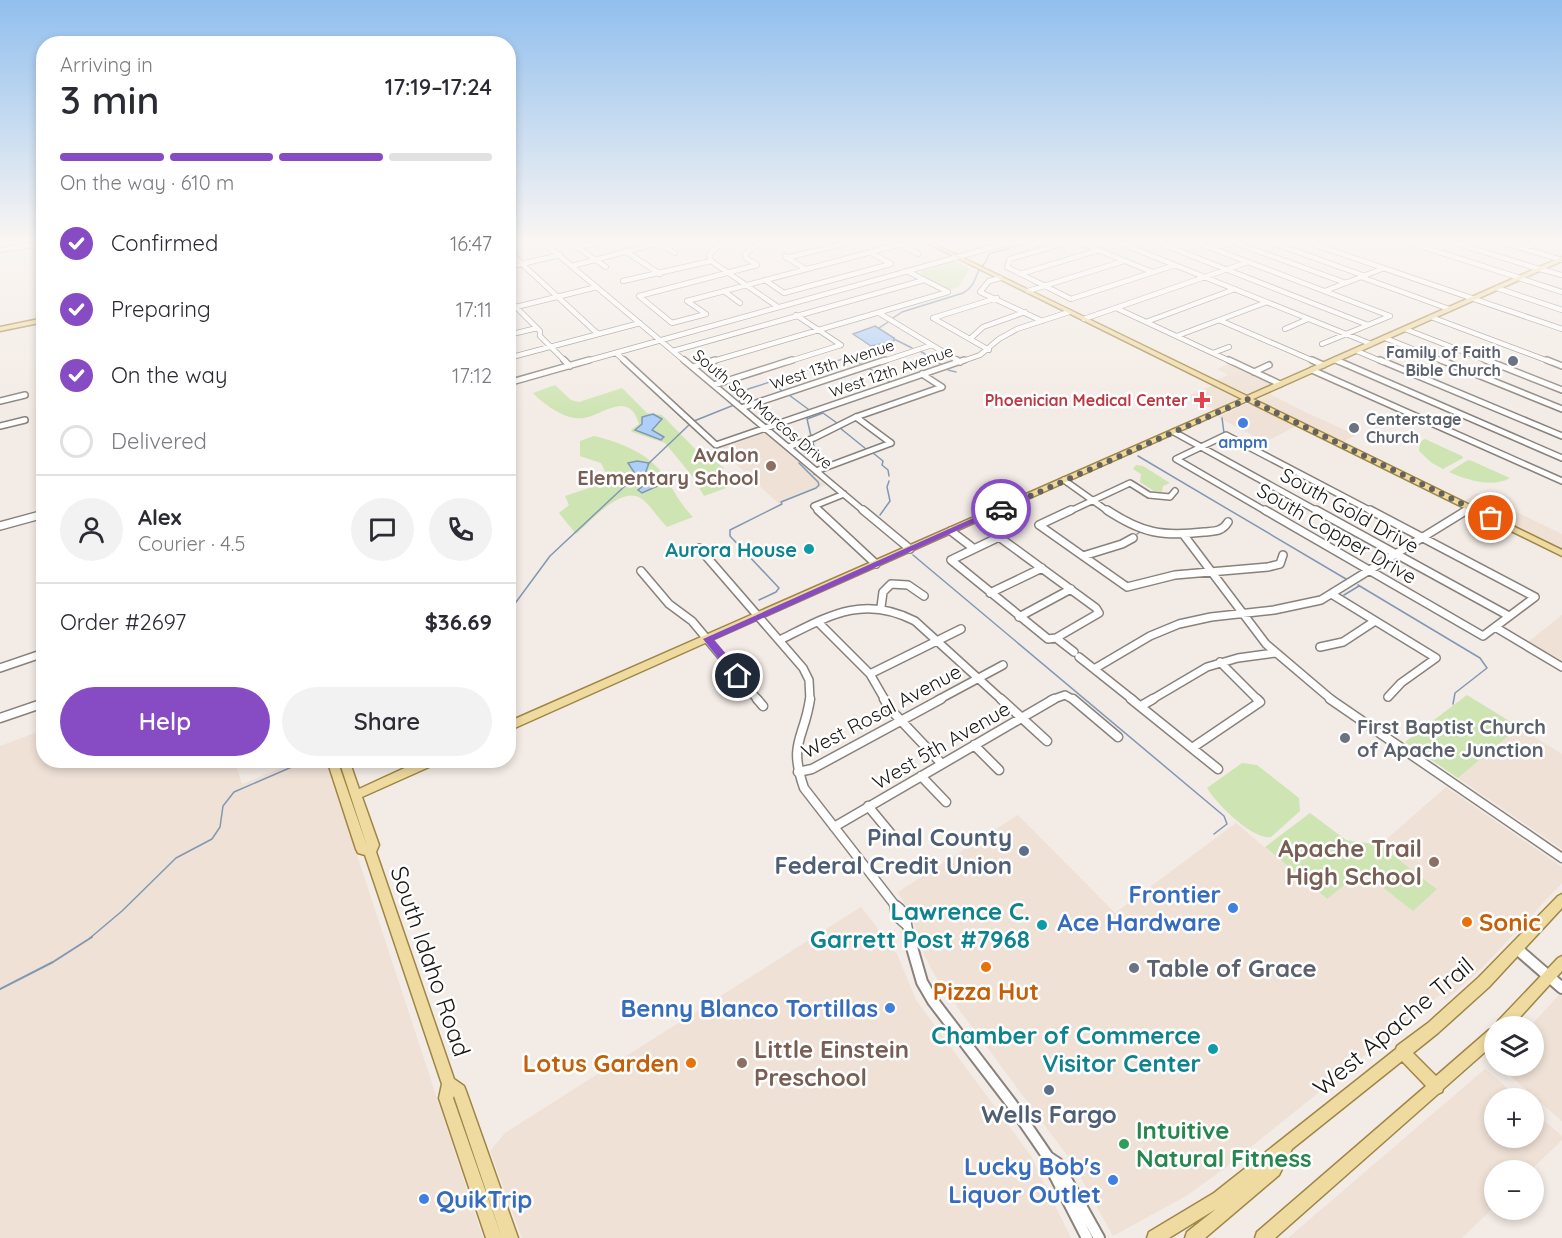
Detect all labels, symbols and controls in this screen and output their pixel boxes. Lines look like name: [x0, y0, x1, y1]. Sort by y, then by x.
text: Arriving in: [60, 52, 153, 77]
text: 17:19–17:24: [385, 73, 492, 101]
text: 3 min: [60, 75, 159, 124]
text: On the way · 610 m: [60, 170, 234, 195]
icon: check: [60, 227, 93, 260]
text: Confirmed: [111, 229, 218, 257]
text: 16:47: [450, 231, 492, 256]
icon: check: [60, 293, 93, 326]
text: Preparing: [111, 295, 211, 323]
text: 17:11: [456, 297, 492, 322]
street label: West 13th Avenue: [767, 334, 897, 394]
street label: West 12th Avenue: [826, 340, 956, 402]
place label: Family of Faith Bible Church: [1386, 342, 1501, 380]
street label: South San Marcos Drive: [689, 345, 837, 473]
marker: Family of Faith Bible Church: [1506, 354, 1520, 368]
icon: check: [60, 359, 93, 392]
text: On the way: [111, 361, 227, 389]
text: 17:12: [452, 363, 492, 388]
place label: Phoenician Medical Center: [985, 390, 1188, 410]
marker: Phoenician Medical Center: [1193, 391, 1211, 409]
place label: Centerstage Church: [1366, 409, 1462, 447]
marker: ampm: [1236, 416, 1250, 430]
marker: Centerstage Church: [1347, 421, 1361, 435]
text: Delivered: [111, 427, 207, 455]
place label: ampm: [1218, 432, 1268, 452]
place label: Avalon Elementary School: [577, 442, 759, 490]
marker: Avalon Elementary School: [764, 459, 778, 473]
street label: South Gold Drive: [1276, 462, 1424, 558]
street label: South Copper Drive: [1253, 477, 1421, 589]
courier: [971, 479, 1031, 539]
pin: [1465, 492, 1516, 543]
icon: car: [985, 493, 1018, 526]
button: person: [60, 498, 123, 561]
button: chat: [351, 498, 414, 561]
button: phone: [429, 498, 492, 561]
icon: bag: [1474, 501, 1507, 534]
text: Alex: [138, 503, 181, 531]
text: Courier · 4.5: [138, 531, 245, 556]
place label: Aurora House: [665, 537, 797, 562]
marker: Aurora House: [802, 542, 816, 556]
text: Order #2697: [60, 608, 186, 636]
text: $36.69: [425, 608, 492, 636]
pin: [712, 650, 763, 701]
street label: West Rosal Avenue: [797, 658, 965, 764]
icon: home: [721, 659, 754, 692]
button: Help: [60, 687, 270, 756]
button: Share: [282, 687, 492, 756]
street label: West 5th Avenue: [868, 695, 1014, 795]
place label: First Baptist Church of Apache Junction: [1357, 714, 1546, 762]
marker: First Baptist Church of Apache Junction: [1338, 731, 1352, 745]
place label: Pinal County Federal Credit Union: [775, 822, 1012, 880]
place label: Apache Trail High School: [1278, 833, 1422, 891]
marker: Pinal County Federal Credit Union: [1017, 844, 1031, 858]
marker: Apache Trail High School: [1427, 855, 1441, 869]
street label: South Idaho Road: [384, 862, 478, 1060]
place label: Frontier Ace Hardware: [1057, 879, 1221, 937]
place label: Lawrence C. Garrett Post #7968: [810, 896, 1030, 954]
marker: Frontier Ace Hardware: [1226, 901, 1240, 915]
place label: Sonic: [1479, 907, 1541, 937]
marker: Sonic: [1460, 915, 1474, 929]
marker: Lawrence C. Garrett Post #7968: [1035, 918, 1049, 932]
street label: West Apache Trail: [1307, 950, 1479, 1102]
place label: Table of Grace: [1146, 953, 1317, 983]
marker: Pizza Hut: [979, 960, 993, 974]
marker: Table of Grace: [1127, 961, 1141, 975]
place label: Pizza Hut: [933, 976, 1039, 1006]
place label: Benny Blanco Tortillas: [621, 993, 878, 1023]
marker: Benny Blanco Tortillas: [883, 1001, 897, 1015]
map controls: [1484, 1016, 1544, 1220]
button: layers: [1484, 1016, 1544, 1076]
place label: Chamber of Commerce Visitor Center: [931, 1020, 1201, 1078]
place label: Little Einstein Preschool: [754, 1034, 909, 1092]
marker: Chamber of Commerce Visitor Center: [1206, 1042, 1220, 1056]
place label: Lotus Garden: [523, 1048, 679, 1078]
marker: Lotus Garden: [684, 1056, 698, 1070]
marker: Little Einstein Preschool: [735, 1056, 749, 1070]
marker: Wells Fargo: [1042, 1083, 1056, 1097]
button: +: [1484, 1088, 1544, 1148]
place label: Wells Fargo: [981, 1099, 1117, 1129]
place label: Intuitive Natural Fitness: [1136, 1115, 1312, 1173]
marker: Intuitive Natural Fitness: [1117, 1137, 1131, 1151]
place label: Lucky Bob's Liquor Outlet: [948, 1151, 1101, 1209]
button: −: [1484, 1160, 1544, 1220]
marker: Lucky Bob's Liquor Outlet: [1106, 1173, 1120, 1187]
place label: QuikTrip: [436, 1184, 532, 1214]
marker: QuikTrip: [417, 1192, 431, 1206]

